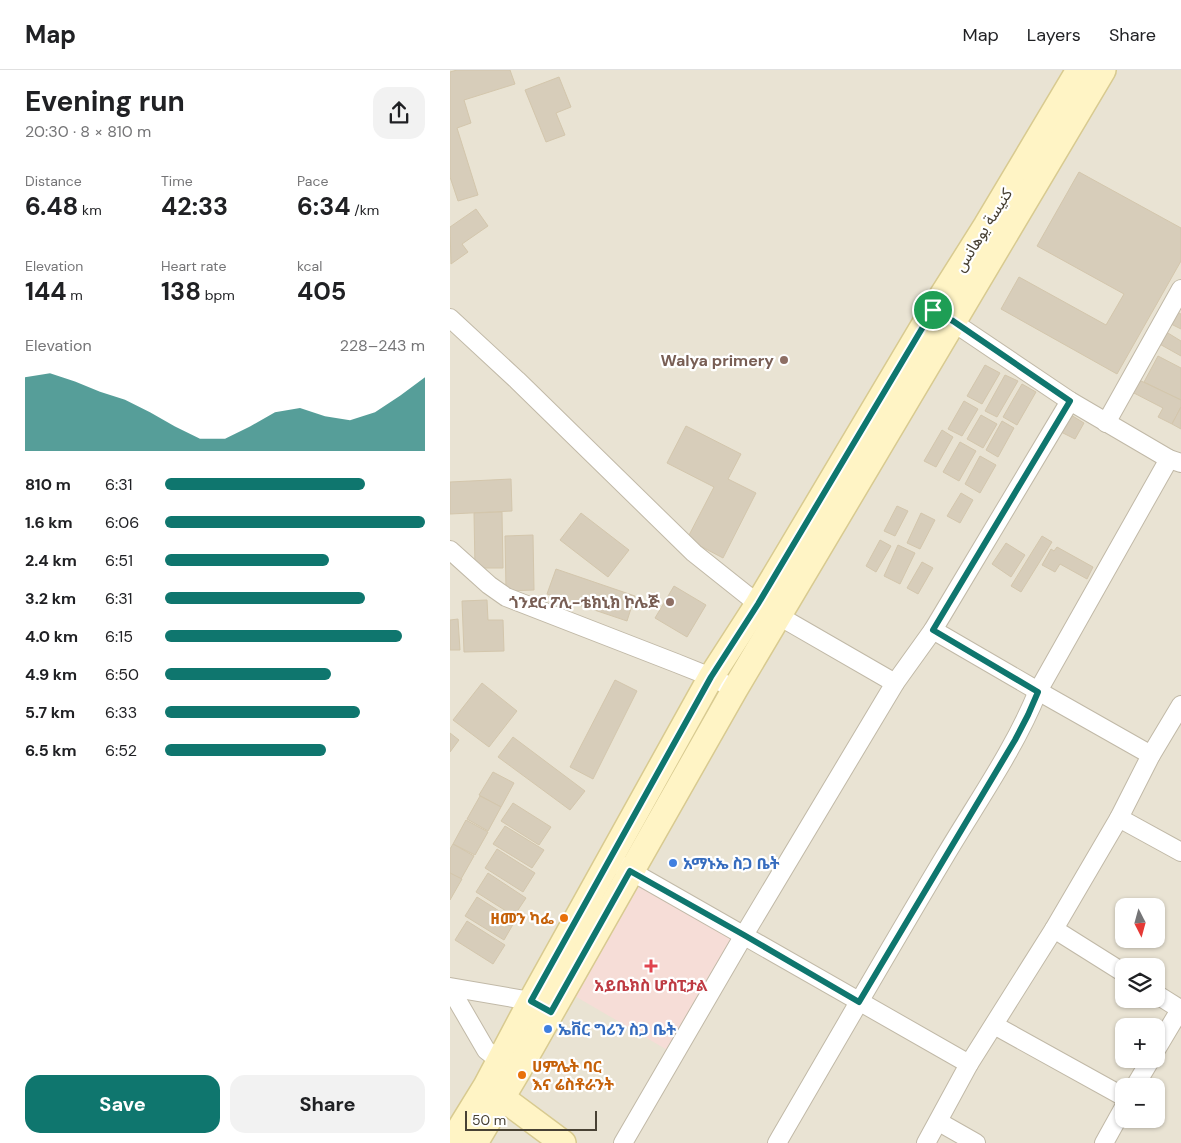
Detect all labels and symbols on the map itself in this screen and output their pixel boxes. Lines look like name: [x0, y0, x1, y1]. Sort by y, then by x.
street label: كنيسة يوهانس: [949, 184, 1017, 276]
pin: [912, 289, 954, 331]
place label: Walya primery: [661, 350, 774, 371]
marker: Walya primery: [778, 354, 790, 366]
place label: ጎንደር ፖሊ-ቴክኒክ ኮሌጅ: [509, 592, 660, 613]
marker: ጎንደር ፖሊ-ቴክኒክ ኮሌጅ: [664, 596, 676, 608]
place label: አማኑኤ ስጋ ቤት: [683, 853, 780, 874]
marker: አማኑኤ ስጋ ቤት: [667, 857, 679, 869]
north arrow: [1115, 898, 1165, 948]
place label: ዘመን ካፌ: [490, 908, 554, 929]
marker: ዘመን ካፌ: [558, 912, 570, 924]
marker: አይቤክስ ሆስፒታል: [644, 959, 658, 973]
place label: አይቤክስ ሆስፒታል: [594, 975, 708, 996]
place label: ኤቨር ግሪን ስጋ ቤት: [558, 1019, 676, 1040]
marker: ኤቨር ግሪን ስጋ ቤት: [542, 1023, 554, 1035]
place label: ሀምሌት ባር እና ሬስቶራንት: [532, 1056, 614, 1095]
marker: ሀምሌት ባር እና ሬስቶራንት: [516, 1069, 528, 1081]
scale bar: [465, 1108, 598, 1131]

